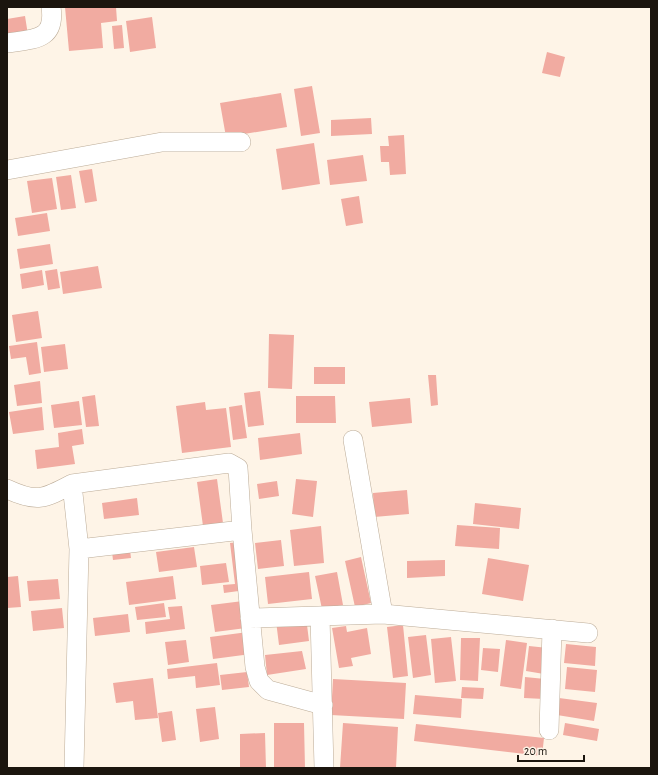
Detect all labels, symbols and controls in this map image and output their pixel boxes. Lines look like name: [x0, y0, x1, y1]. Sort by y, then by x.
scale bar: [518, 737, 584, 763]
text: 20 m: [524, 745, 547, 757]

